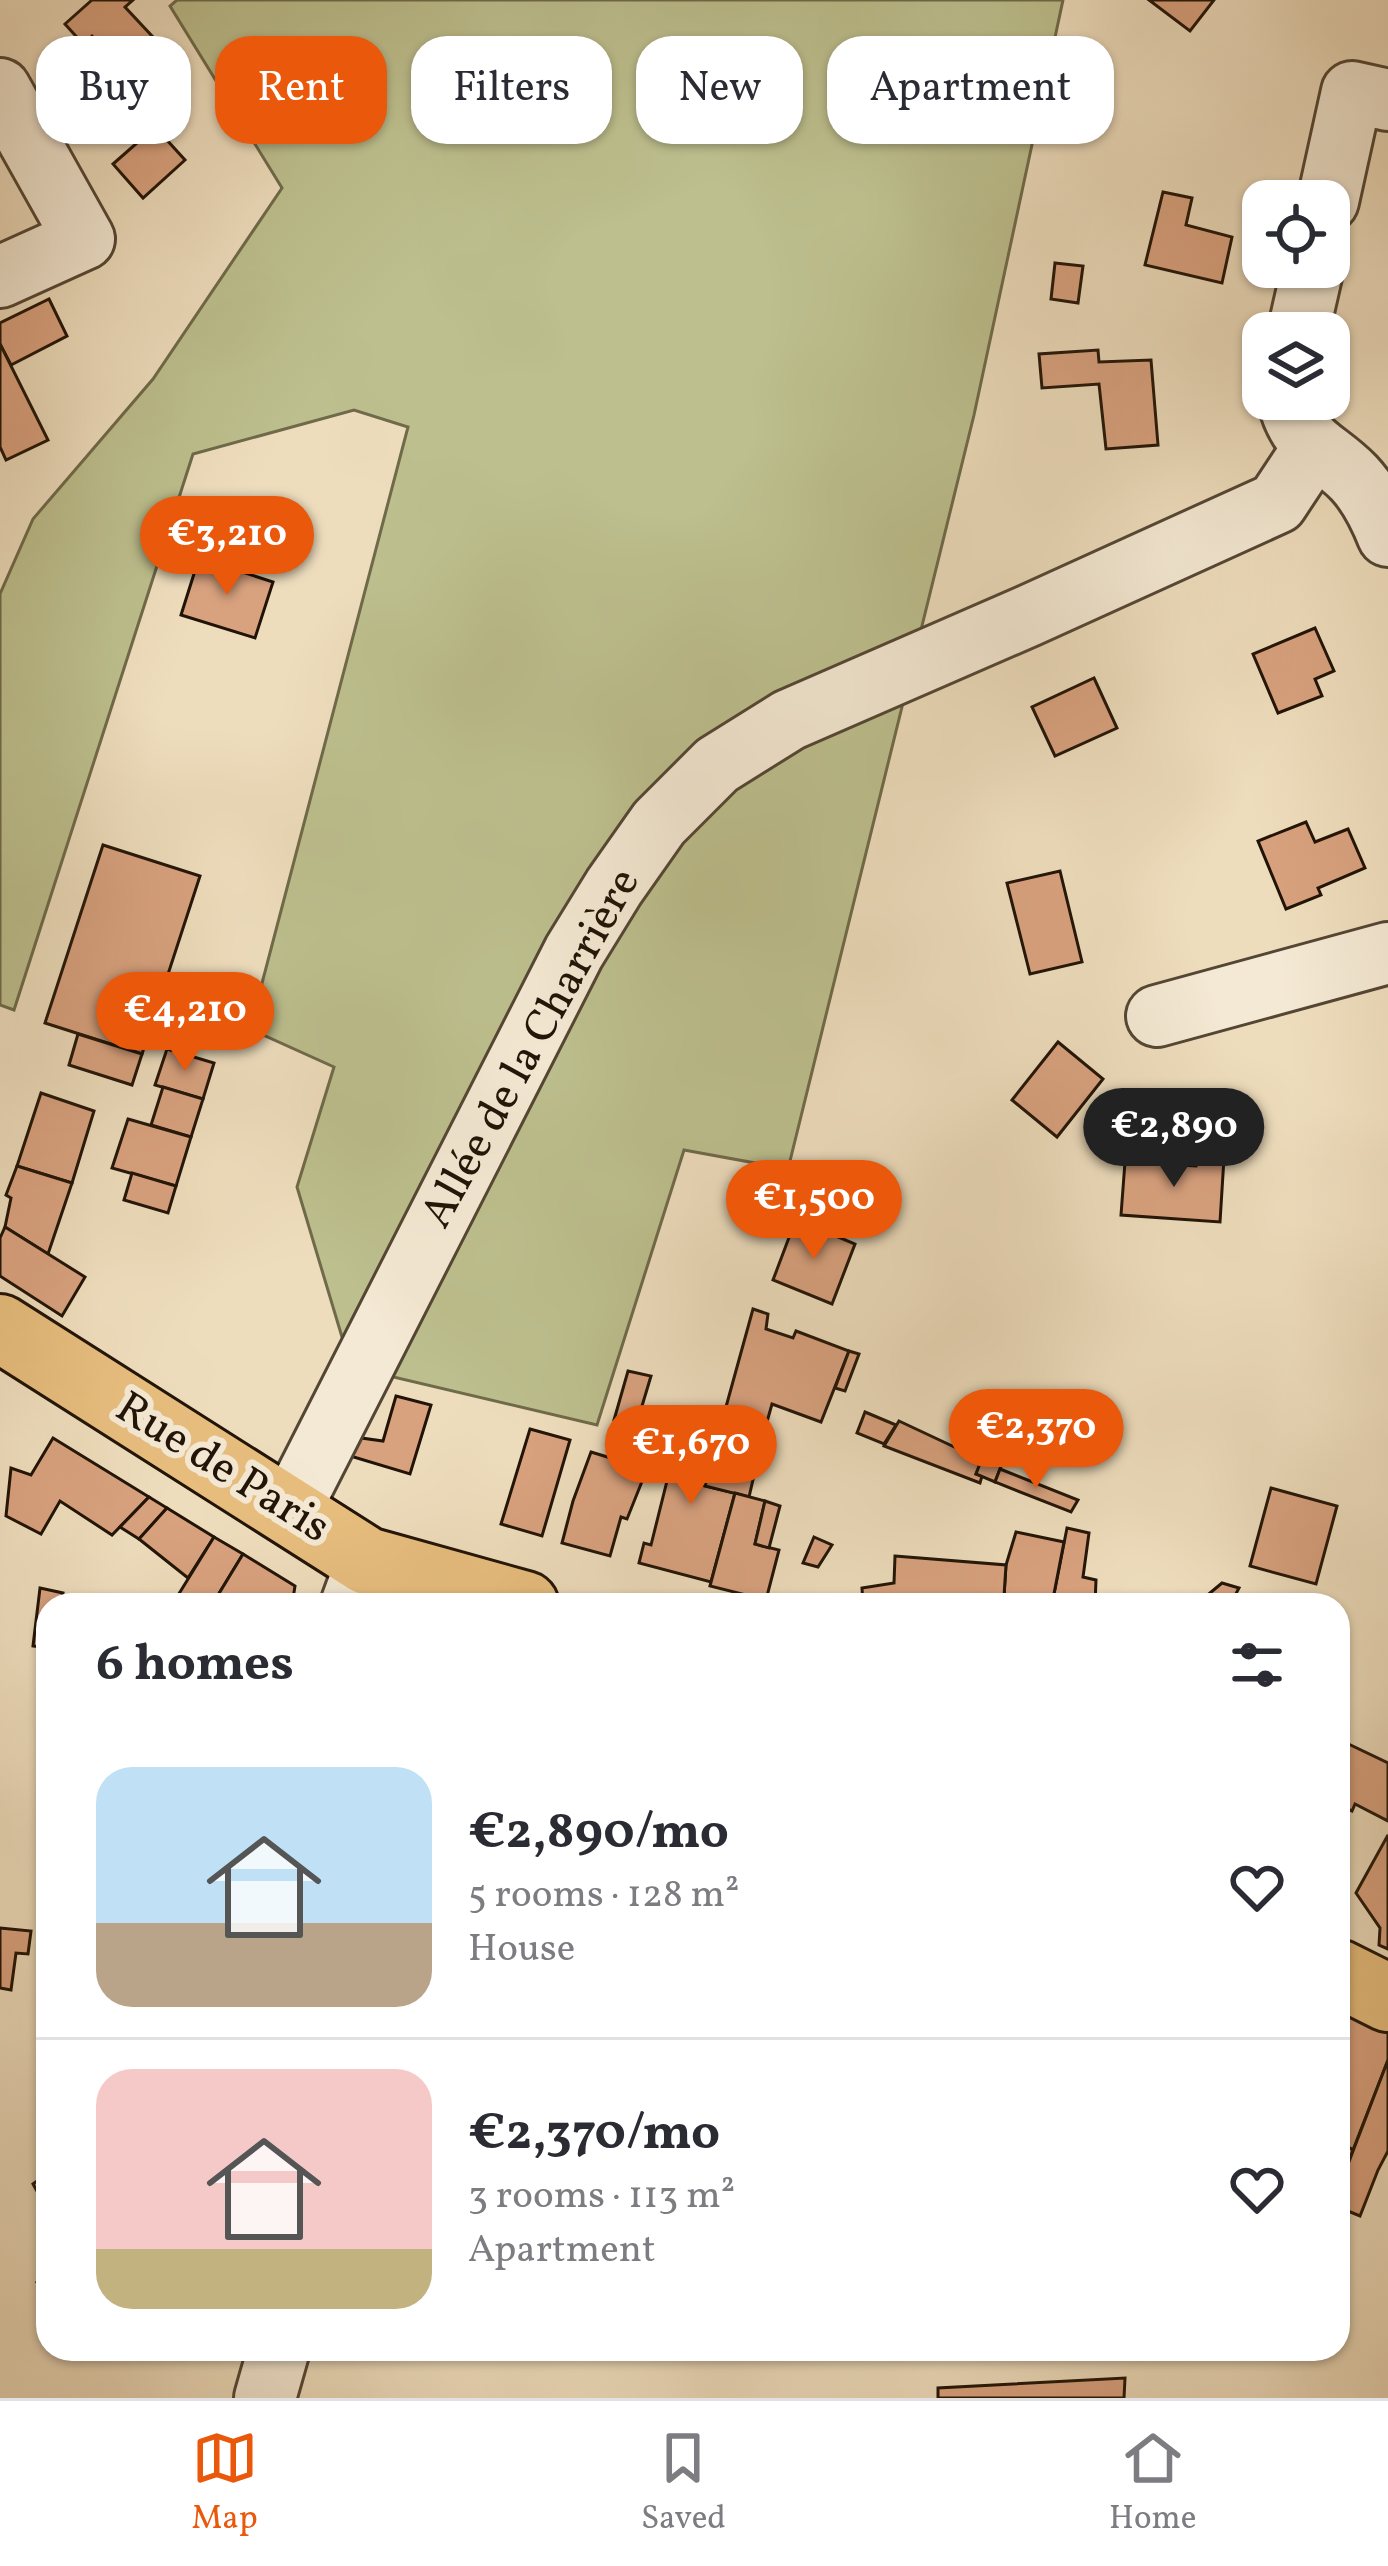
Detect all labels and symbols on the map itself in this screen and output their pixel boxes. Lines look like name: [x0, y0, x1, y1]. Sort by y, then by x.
pin: €3,210: [129, 496, 325, 598]
street label: Allée de la Charrière: [407, 858, 657, 1240]
pin: €4,210: [87, 972, 283, 1074]
pin: €2,890: [1076, 1088, 1272, 1190]
pin: €1,500: [716, 1160, 912, 1262]
street label: Rue de Paris: [103, 1378, 341, 1560]
pin: €2,370: [938, 1389, 1134, 1491]
pin: €1,670: [593, 1405, 789, 1507]

